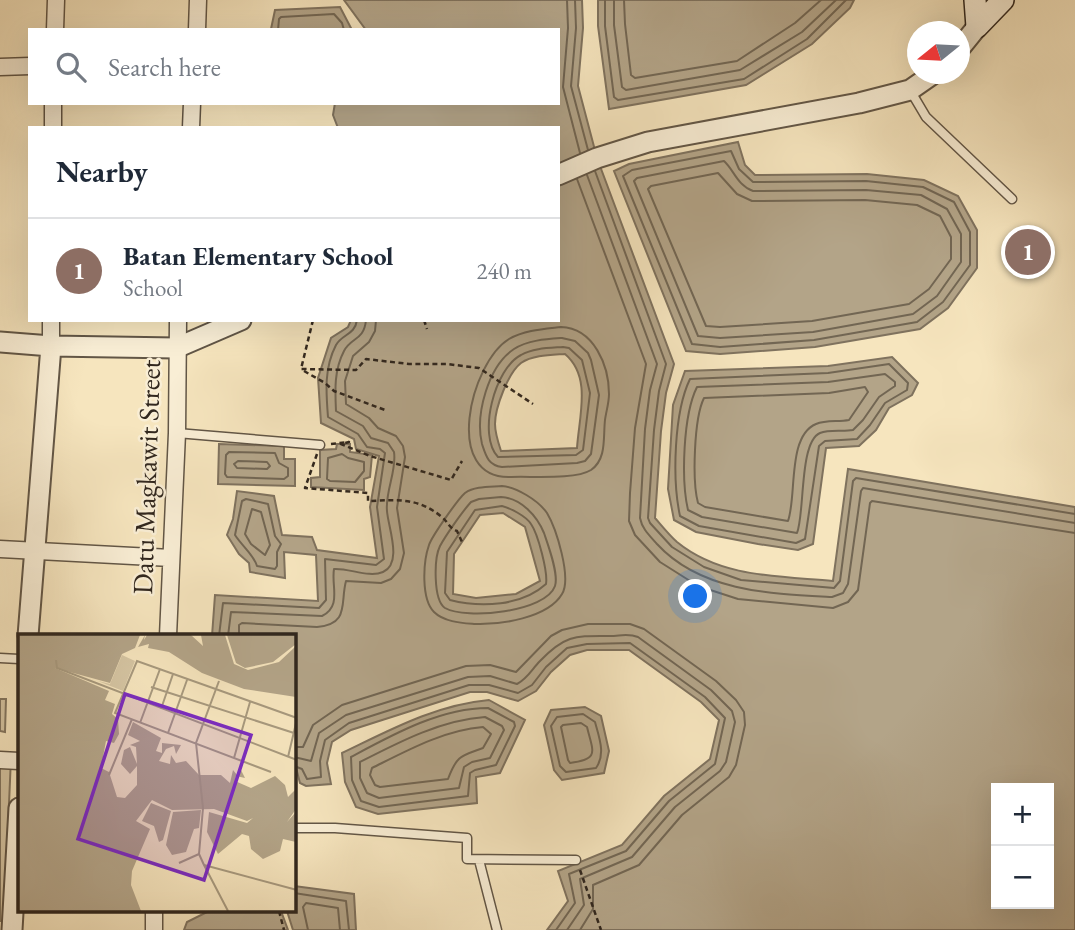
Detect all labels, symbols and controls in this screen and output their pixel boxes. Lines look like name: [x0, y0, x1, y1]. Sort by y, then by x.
north arrow: [907, 21, 970, 84]
search box: [28, 28, 560, 105]
icon: search: [52, 48, 90, 86]
text: Search here: [108, 50, 221, 84]
text: Nearby: [56, 152, 148, 191]
pin: 1: [1005, 226, 1051, 278]
text: Batan Elementary School: [123, 239, 394, 273]
text: 1: [73, 256, 85, 286]
text: 240 m: [476, 256, 532, 286]
text: School: [123, 273, 183, 303]
street label: Datu Magkawit Street: [124, 359, 168, 595]
your location: [678, 579, 712, 613]
inset map: [18, 634, 296, 912]
map controls: [991, 783, 1054, 909]
button: +: [991, 783, 1054, 846]
button: −: [991, 846, 1054, 909]

